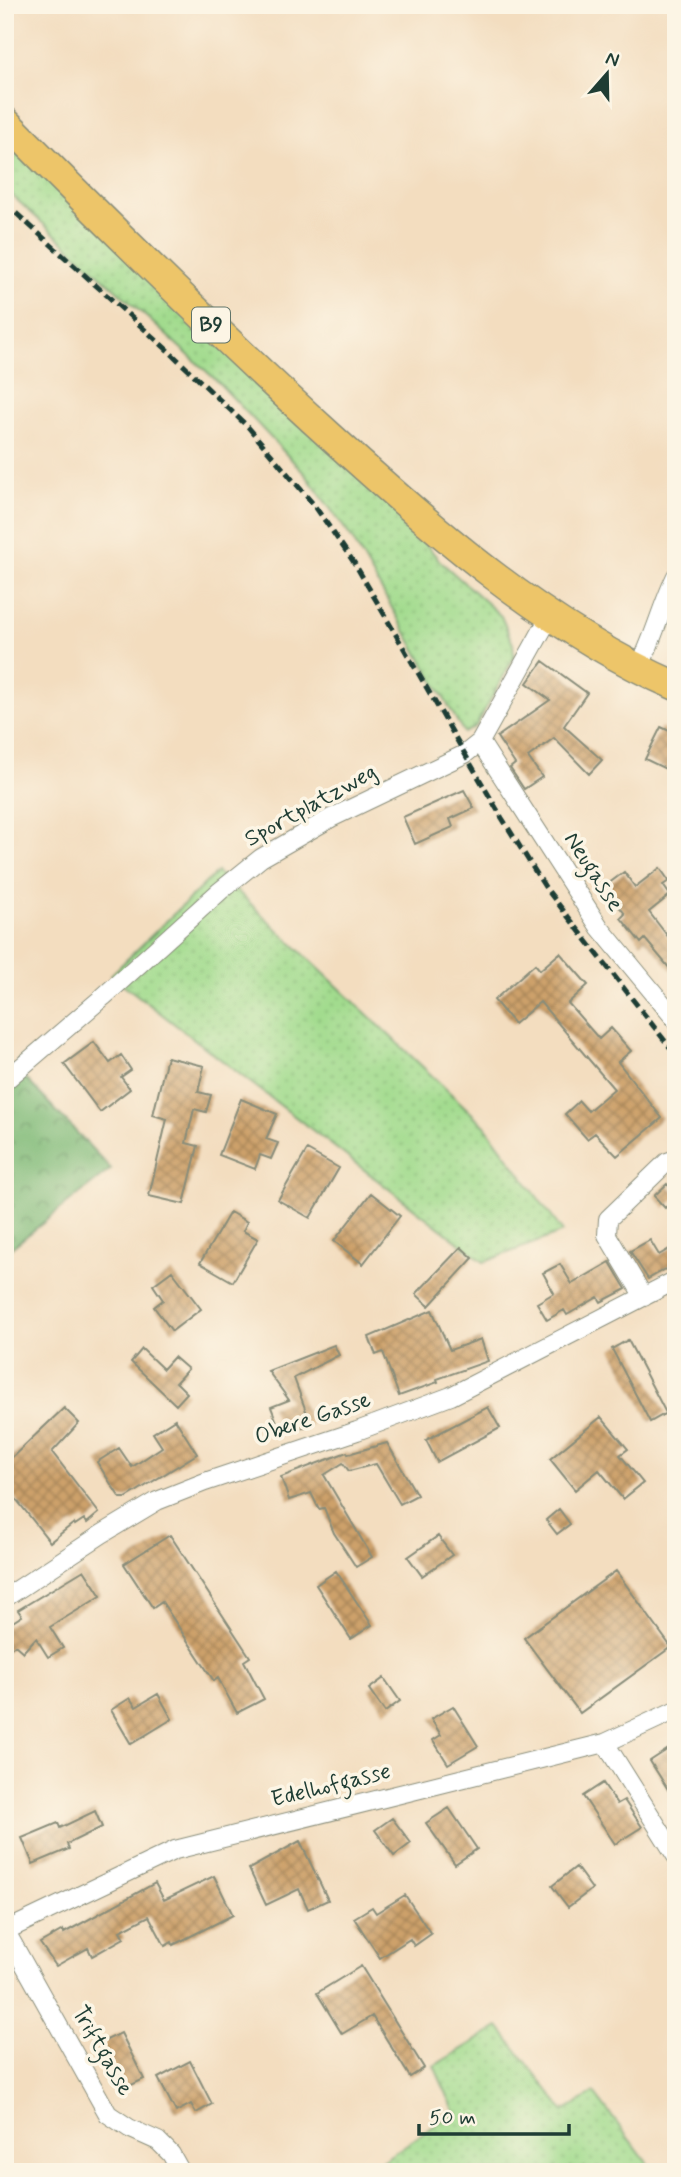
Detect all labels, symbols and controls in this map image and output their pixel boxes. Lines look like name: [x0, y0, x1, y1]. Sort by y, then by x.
north arrow: [572, 38, 642, 108]
text: N: [602, 46, 623, 73]
road number: B9: [192, 308, 230, 342]
street label: Sportplatzweg: [240, 757, 382, 855]
street label: Neugasse: [554, 826, 630, 919]
street label: Obere Gasse: [251, 1385, 375, 1453]
street label: Edelhofgasse: [268, 1757, 394, 1817]
street label: Triftgasse: [62, 2000, 140, 2103]
scale bar: [419, 2093, 569, 2137]
text: 50 m: [429, 2104, 476, 2132]

